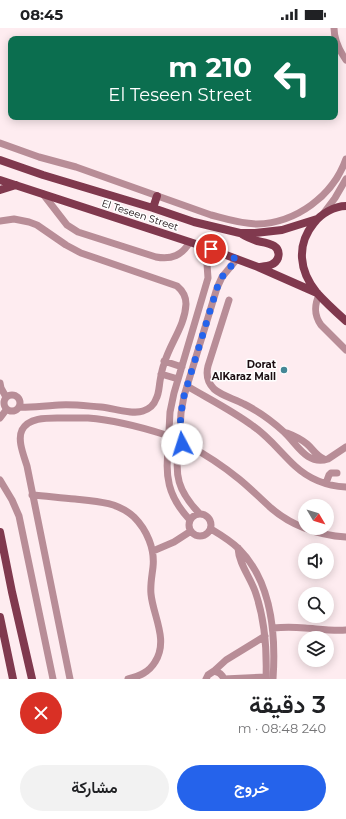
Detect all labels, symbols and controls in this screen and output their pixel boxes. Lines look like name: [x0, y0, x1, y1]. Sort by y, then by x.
text: 08:45: [20, 5, 63, 24]
text: 210 m: [168, 50, 252, 84]
icon: left: [266, 52, 318, 104]
text: El Teseen Street: [108, 84, 252, 106]
street label: El Teseen Street: [100, 196, 180, 234]
pin: [194, 232, 228, 266]
icon: arrive: [200, 238, 222, 260]
place label: Dorat AlKaraz Mall: [211, 358, 277, 383]
marker: Dorat AlKaraz Mall: [279, 365, 289, 375]
position arrow: [161, 423, 203, 465]
north arrow: [298, 499, 334, 535]
map controls: [298, 499, 334, 667]
button: sound: [298, 543, 334, 579]
button: search: [298, 587, 334, 623]
button: layers: [298, 631, 334, 667]
text: 3 دقيقة: [249, 690, 326, 719]
button: close: [20, 692, 62, 734]
text: 240 m · 08:48: [238, 720, 326, 736]
button: مشاركة: [20, 765, 169, 811]
button: خروج: [177, 765, 326, 811]

